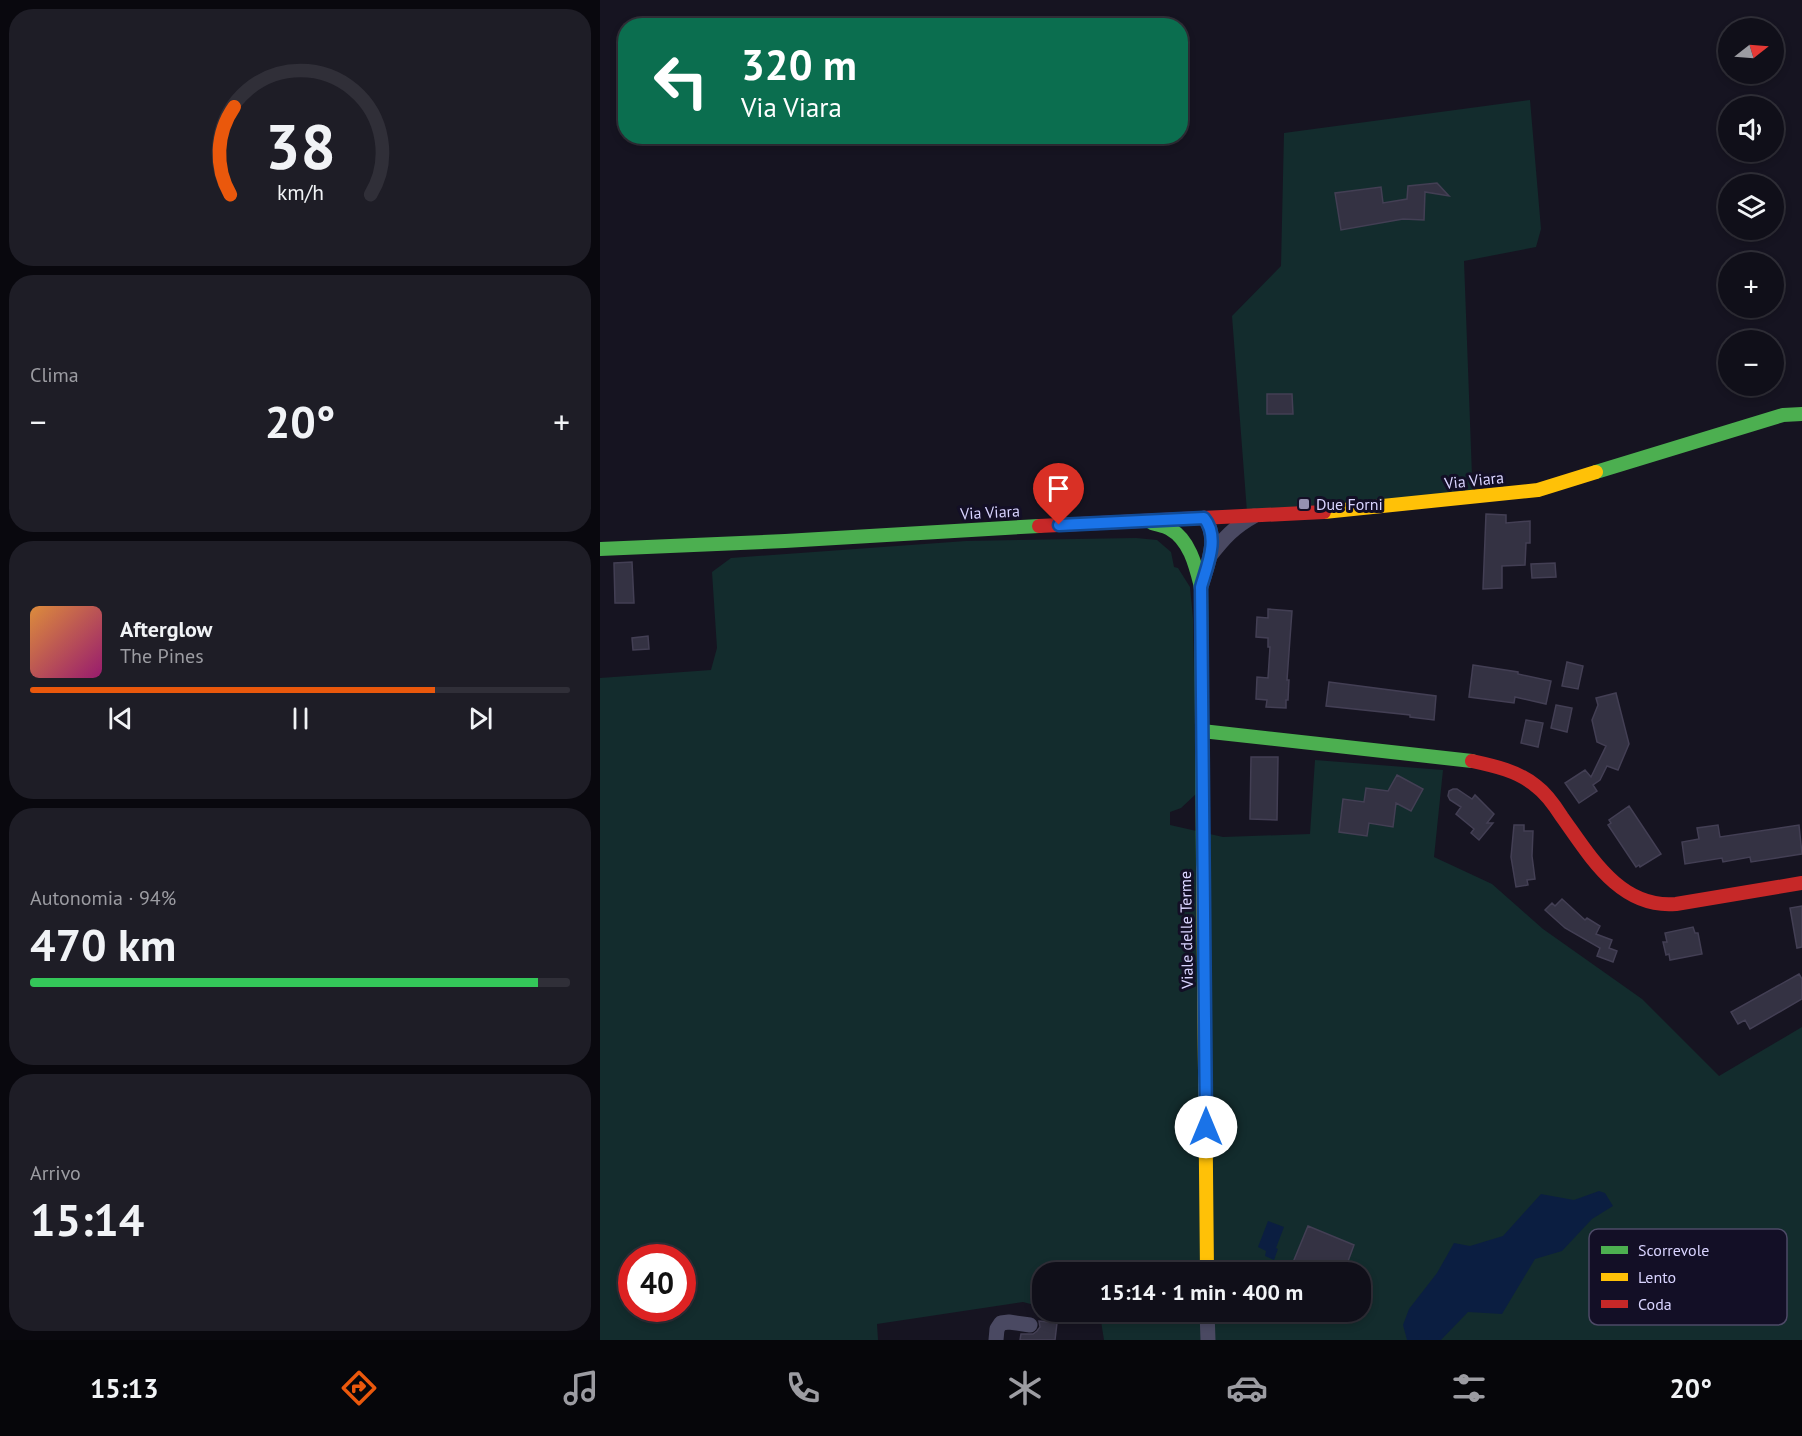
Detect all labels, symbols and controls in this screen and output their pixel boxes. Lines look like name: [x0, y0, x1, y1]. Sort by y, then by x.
north arrow: [1718, 18, 1784, 84]
map controls: [1718, 18, 1784, 396]
text: 320 m: [741, 37, 857, 92]
icon: left: [642, 42, 720, 120]
text: Via Viara: [741, 90, 842, 124]
button: sound: [1718, 96, 1784, 162]
text: 38: [265, 105, 335, 186]
button: layers: [1718, 174, 1784, 240]
text: km/h: [276, 178, 323, 206]
button: +: [1718, 252, 1784, 318]
button: −: [1718, 330, 1784, 396]
text: Clima: [30, 362, 79, 388]
text: 20°: [265, 392, 335, 450]
text: −: [30, 400, 47, 443]
text: +: [553, 400, 570, 443]
pin: [1033, 463, 1084, 525]
street label: Via Viara: [1442, 467, 1505, 493]
icon: arrive: [1042, 472, 1075, 505]
place label: Due Forni: [1316, 494, 1383, 514]
marker: Due Forni: [1297, 497, 1311, 511]
street label: Via Viara: [959, 500, 1020, 524]
text: Afterglow: [120, 615, 212, 643]
text: The Pines: [120, 643, 204, 669]
icon: previous: [104, 702, 137, 735]
icon: pause: [284, 702, 317, 735]
icon: next: [464, 702, 497, 735]
street label: Viale delle Terme: [1175, 871, 1197, 990]
text: Autonomia · 94%: [30, 885, 176, 911]
text: 470 km: [30, 915, 176, 973]
position arrow: [1174, 1095, 1238, 1159]
text: Arrivo: [30, 1160, 81, 1186]
text: 15:14: [30, 1190, 144, 1248]
legend: [1589, 1229, 1787, 1325]
text: Scorrevole: [1638, 1240, 1710, 1260]
speed limit sign: 40: [618, 1244, 696, 1322]
text: Lento: [1638, 1267, 1676, 1287]
text: 15:14 · 1 min · 400 m: [1100, 1278, 1303, 1306]
text: Coda: [1638, 1294, 1672, 1314]
icon: directions: [338, 1367, 380, 1409]
icon: music: [560, 1367, 602, 1409]
icon: phone: [782, 1367, 824, 1409]
icon: climate: [1004, 1367, 1046, 1409]
icon: car: [1226, 1367, 1268, 1409]
icon: filters: [1448, 1367, 1490, 1409]
text: 15:13: [90, 1371, 158, 1405]
text: 20°: [1670, 1371, 1712, 1405]

